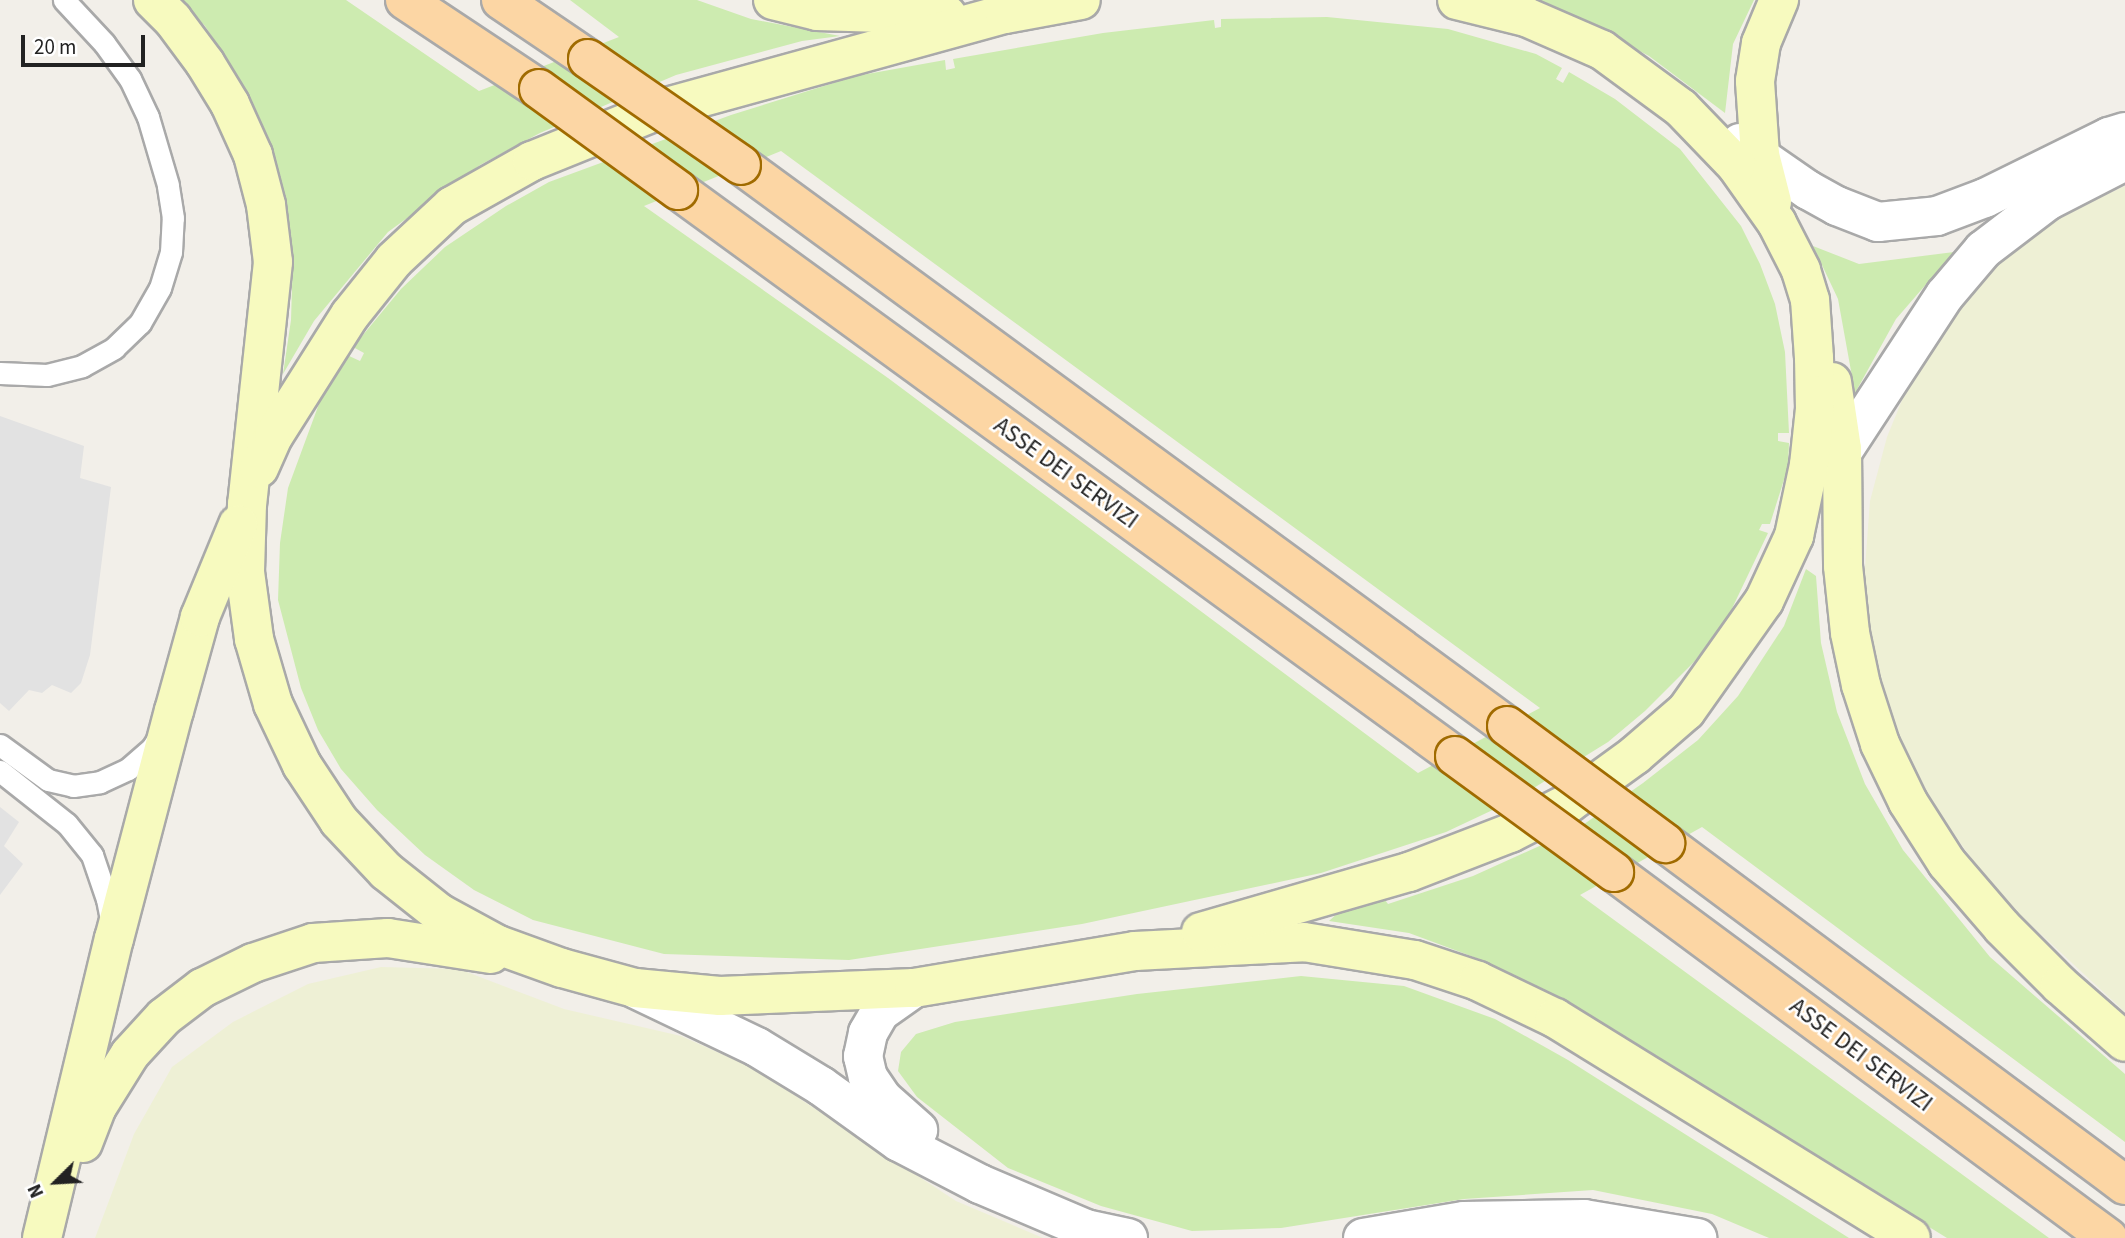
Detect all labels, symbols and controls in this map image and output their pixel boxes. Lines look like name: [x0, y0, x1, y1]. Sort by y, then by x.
scale bar: [24, 21, 149, 65]
text: 20 m: [34, 32, 76, 62]
street label: ASSE DEI SERVIZI: [988, 411, 1144, 535]
street label: ASSE DEI SERVIZI: [1784, 992, 1938, 1118]
north arrow: [21, 1147, 91, 1217]
text: N: [21, 1179, 51, 1202]

